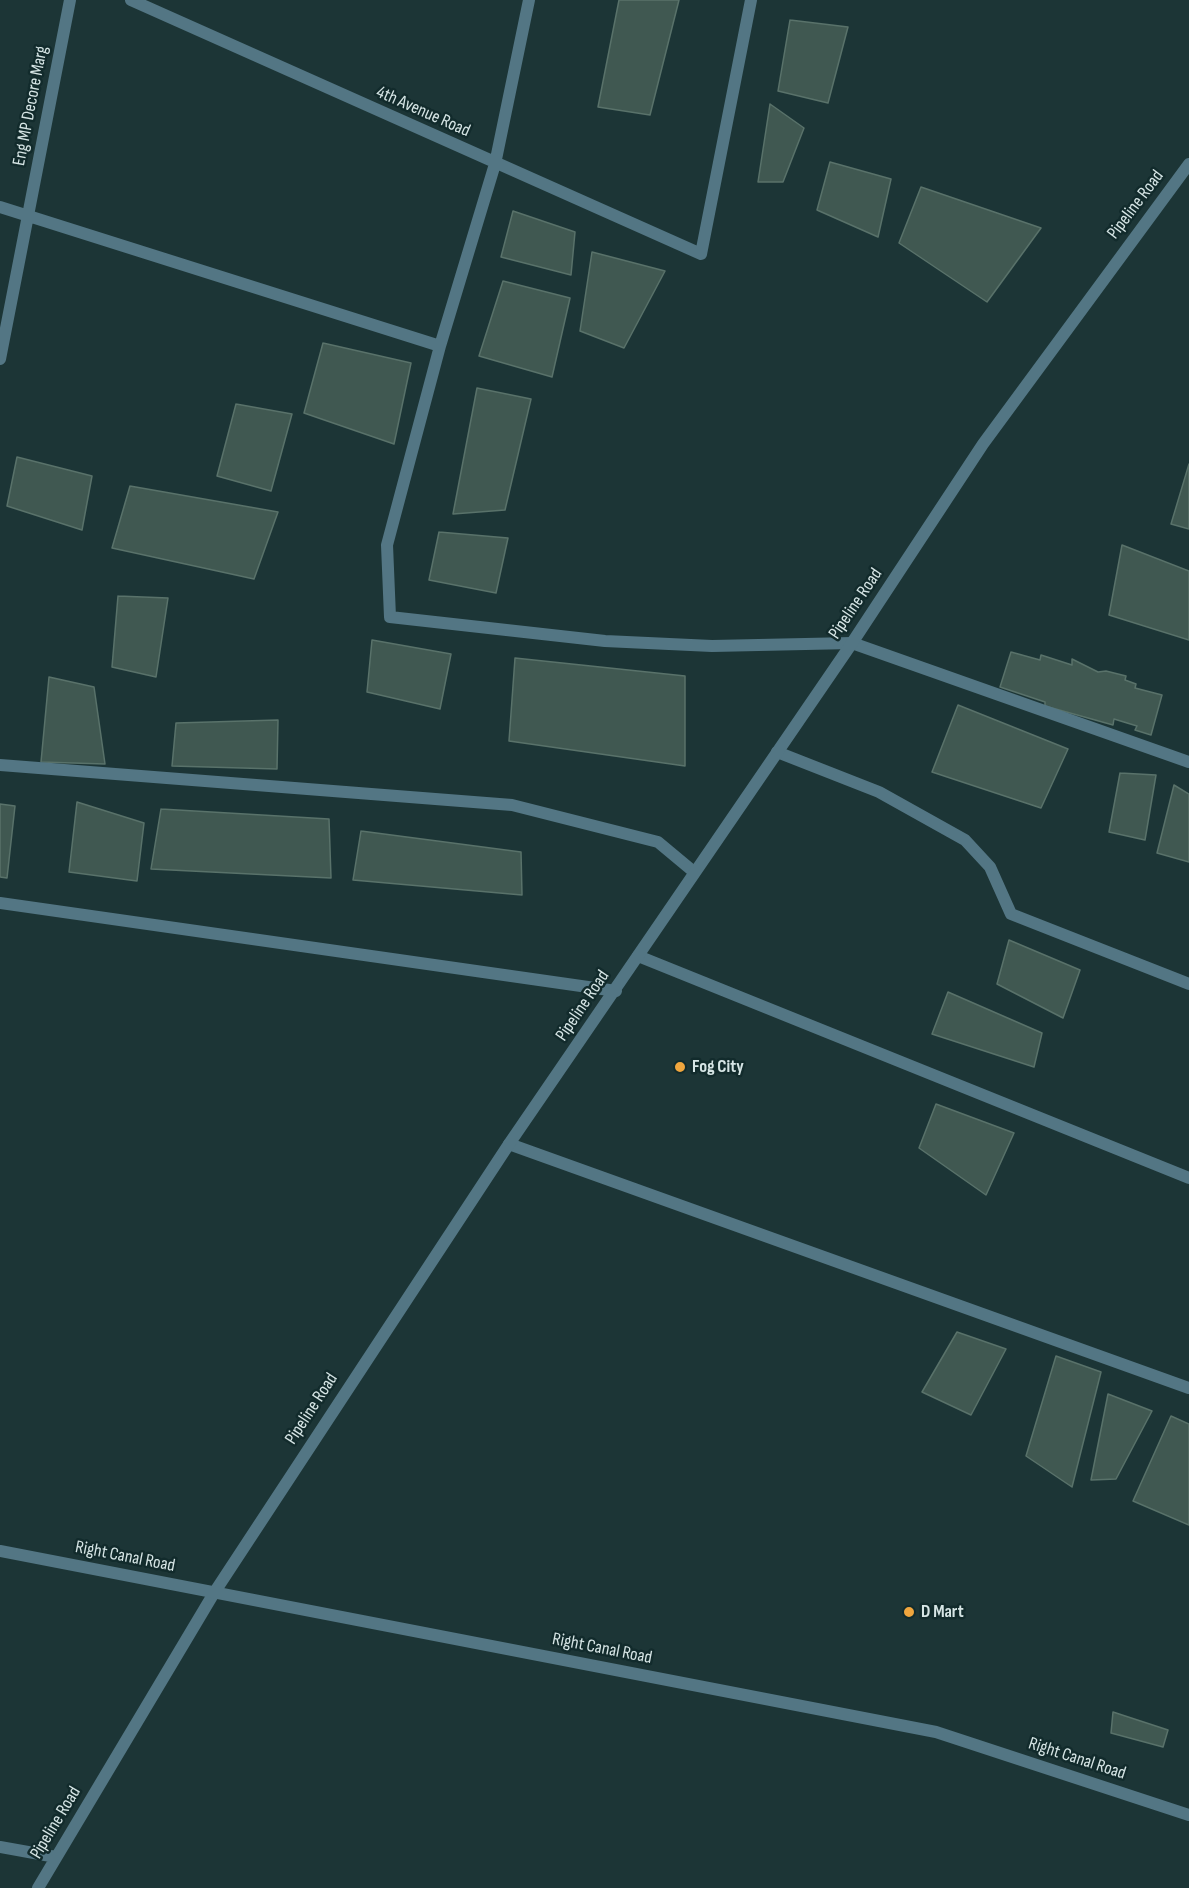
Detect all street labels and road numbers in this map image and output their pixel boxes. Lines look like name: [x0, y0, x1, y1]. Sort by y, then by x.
street label: Eng MP Decore Marg: [9, 44, 53, 168]
street label: 4th Avenue Road: [373, 82, 473, 142]
street label: Pipeline Road: [1103, 166, 1169, 244]
street label: Pipeline Road: [825, 565, 887, 643]
street label: Pipeline Road: [552, 967, 614, 1045]
street label: Pipeline Road: [281, 1369, 343, 1449]
street label: Right Canal Road: [73, 1537, 177, 1577]
street label: Right Canal Road: [550, 1629, 654, 1669]
street label: Right Canal Road: [1026, 1733, 1128, 1785]
street label: Pipeline Road: [26, 1783, 86, 1863]

